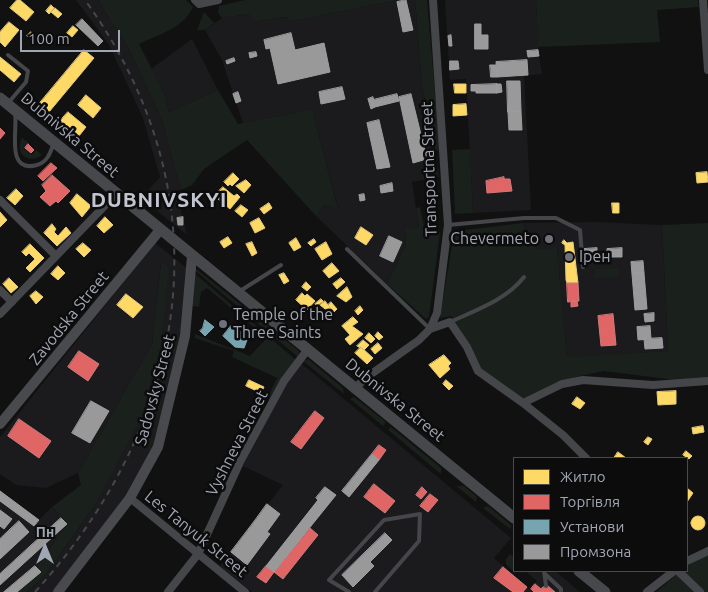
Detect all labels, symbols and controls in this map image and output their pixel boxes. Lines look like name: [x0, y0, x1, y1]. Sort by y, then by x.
scale bar: [22, 20, 122, 52]
text: 100 m: [28, 30, 70, 47]
street label: Dubnivska Street: [17, 88, 123, 182]
street label: Transportna Street: [417, 101, 441, 237]
district label: DUBNIVSKYI: [89, 187, 229, 213]
place label: Chevermeto: [450, 229, 539, 249]
marker: Chevermeto: [543, 233, 555, 245]
place label: Ірен: [579, 247, 611, 267]
marker: Ірен: [563, 251, 575, 263]
street label: Zavodska Street: [25, 267, 113, 369]
place label: Temple of the Three Saints: [233, 305, 333, 343]
marker: Temple of the Three Saints: [217, 318, 229, 330]
street label: Sadovsky Street: [131, 332, 179, 448]
street label: Dubnivska Street: [341, 354, 449, 446]
street label: Vyshneva Street: [202, 387, 272, 499]
legend: [513, 457, 688, 572]
text: Житло: [560, 468, 606, 485]
street label: Les Tanyuk Street: [141, 487, 251, 581]
text: Торгівля: [560, 493, 620, 510]
text: Установи: [560, 518, 624, 535]
north arrow: [20, 522, 70, 572]
text: Пн: [36, 524, 54, 540]
text: Промзона: [560, 543, 631, 560]

